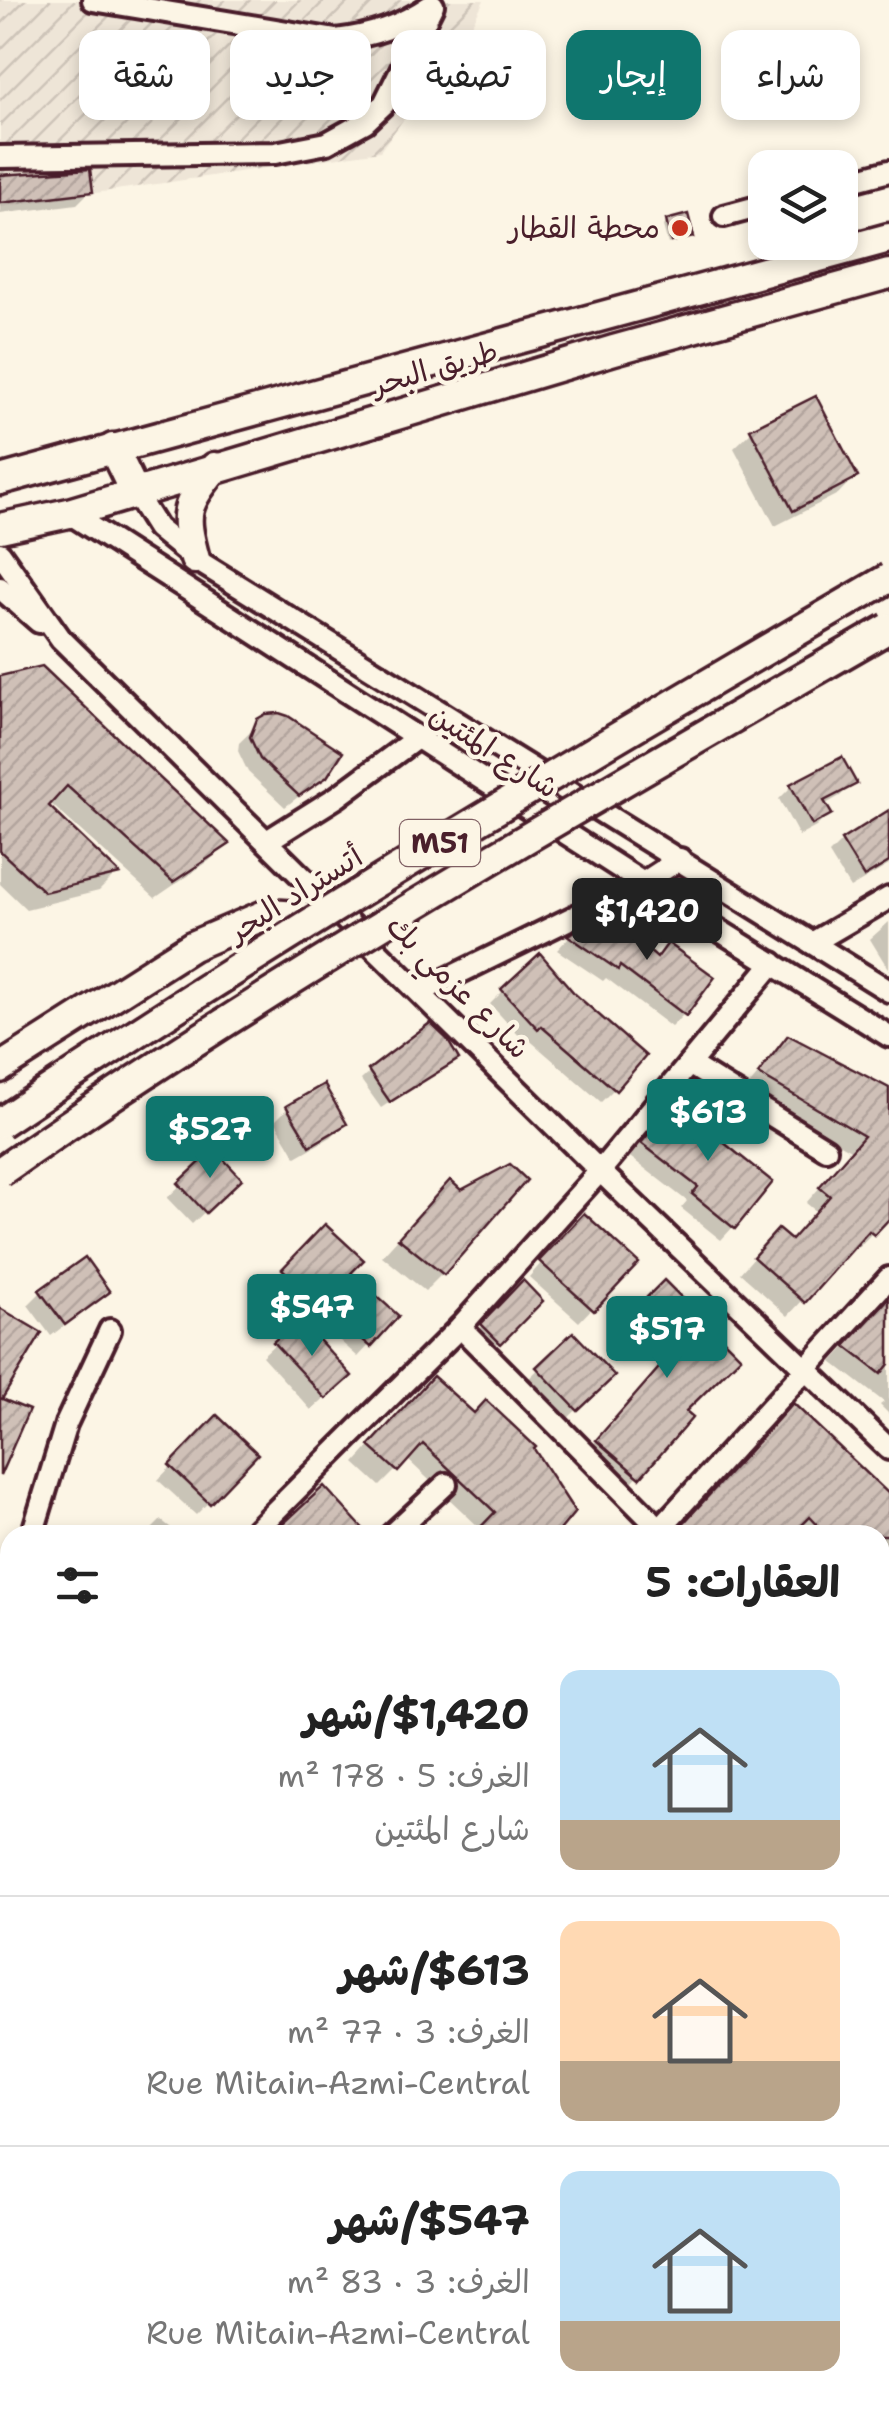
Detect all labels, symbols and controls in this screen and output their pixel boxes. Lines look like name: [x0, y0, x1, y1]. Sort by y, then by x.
chip: شقة: [79, 30, 210, 120]
chip: جديد: [230, 30, 371, 120]
chip: تصفية: [391, 30, 546, 120]
chip: إيجار: [566, 30, 701, 120]
chip: شراء: [721, 30, 860, 120]
map controls: [748, 150, 858, 260]
button: layers: [748, 150, 858, 260]
place label: محطة القطار: [505, 207, 660, 248]
marker: محطة القطار: [669, 217, 691, 239]
street label: طريق البحر: [364, 330, 503, 406]
street label: شارع المئتين: [421, 694, 567, 808]
road number: M51: [400, 820, 480, 866]
street label: أتستراد البحر: [217, 836, 370, 953]
pin: $1,420: [566, 878, 728, 963]
text: $1,420: [594, 889, 700, 932]
street label: شارع عزمي بك: [373, 906, 539, 1072]
pin: $613: [649, 1079, 767, 1164]
text: $613: [669, 1090, 747, 1133]
pin: $527: [151, 1096, 269, 1181]
text: $527: [168, 1107, 252, 1150]
pin: $547: [253, 1274, 371, 1359]
text: $547: [269, 1285, 355, 1328]
pin: $517: [608, 1296, 726, 1381]
text: $517: [628, 1307, 706, 1350]
text: العقارات: 5: [646, 1554, 840, 1610]
icon: filters: [50, 1558, 105, 1613]
text: $1,420/شهر: [303, 1686, 530, 1742]
icon: home: [640, 1710, 760, 1830]
text: الغرف: 5 · 178 m²: [277, 1754, 530, 1797]
text: شارع المئتين: [374, 1807, 530, 1850]
text: $613/شهر: [340, 1942, 530, 1998]
icon: home: [640, 1961, 760, 2081]
text: الغرف: 3 · 77 m²: [287, 2010, 530, 2053]
text: Rue Mitain-Azmi-Central: [146, 2061, 530, 2104]
text: $547/شهر: [330, 2192, 530, 2248]
icon: home: [640, 2211, 760, 2331]
text: الغرف: 3 · 83 m²: [287, 2260, 530, 2303]
text: Rue Mitain-Azmi-Central: [146, 2311, 530, 2354]

